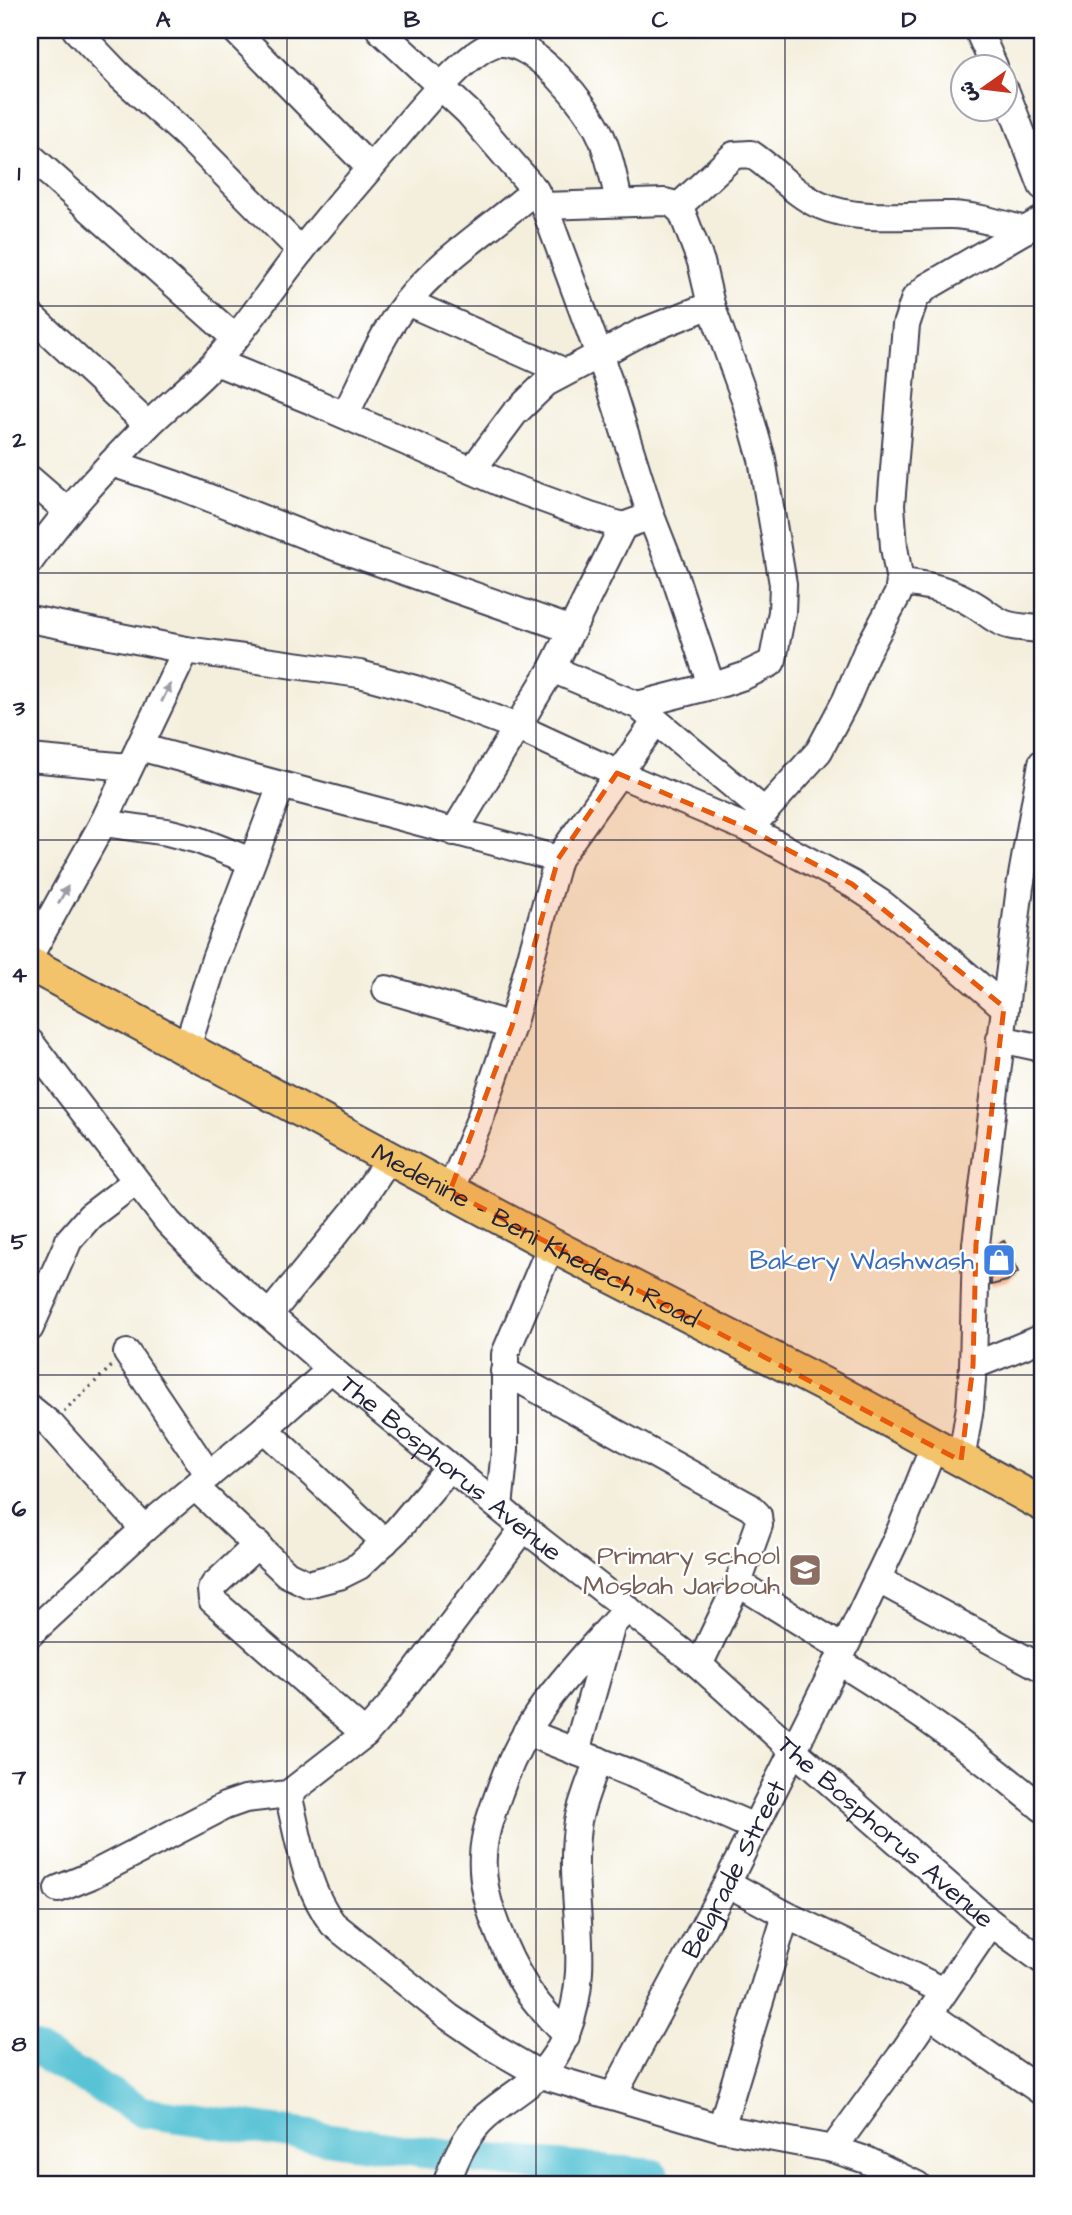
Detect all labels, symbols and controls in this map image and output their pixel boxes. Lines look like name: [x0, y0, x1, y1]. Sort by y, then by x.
text: A: [156, 4, 171, 36]
text: B: [404, 4, 421, 36]
text: C: [652, 4, 669, 36]
text: D: [902, 4, 917, 36]
north arrow: [950, 52, 1020, 122]
text: ش: [953, 78, 985, 105]
text: 1: [18, 157, 21, 189]
text: 2: [11, 424, 26, 456]
one-way arrow: [160, 683, 171, 703]
text: 3: [12, 692, 25, 724]
one-way arrow: [57, 886, 69, 905]
text: 4: [11, 959, 27, 991]
street label: Medenine - Beni Khedech Road: [365, 1135, 705, 1337]
text: 5: [11, 1226, 28, 1258]
shop icon: Bakery Washwash: [980, 1241, 1018, 1279]
place label: Bakery Washwash: [749, 1243, 974, 1281]
street label: The Bosphorus Avenue: [332, 1367, 569, 1570]
text: 6: [12, 1493, 27, 1525]
place label: Primary school Mosbah Jarbouh: [583, 1538, 780, 1604]
school or university icon: Primary school Mosbah Jarbouh: [786, 1551, 824, 1589]
street label: The Bosphorus Avenue: [769, 1727, 1002, 1937]
text: 7: [11, 1761, 27, 1793]
street label: Belgrade Street: [673, 1774, 795, 1965]
text: 8: [12, 2028, 27, 2060]

